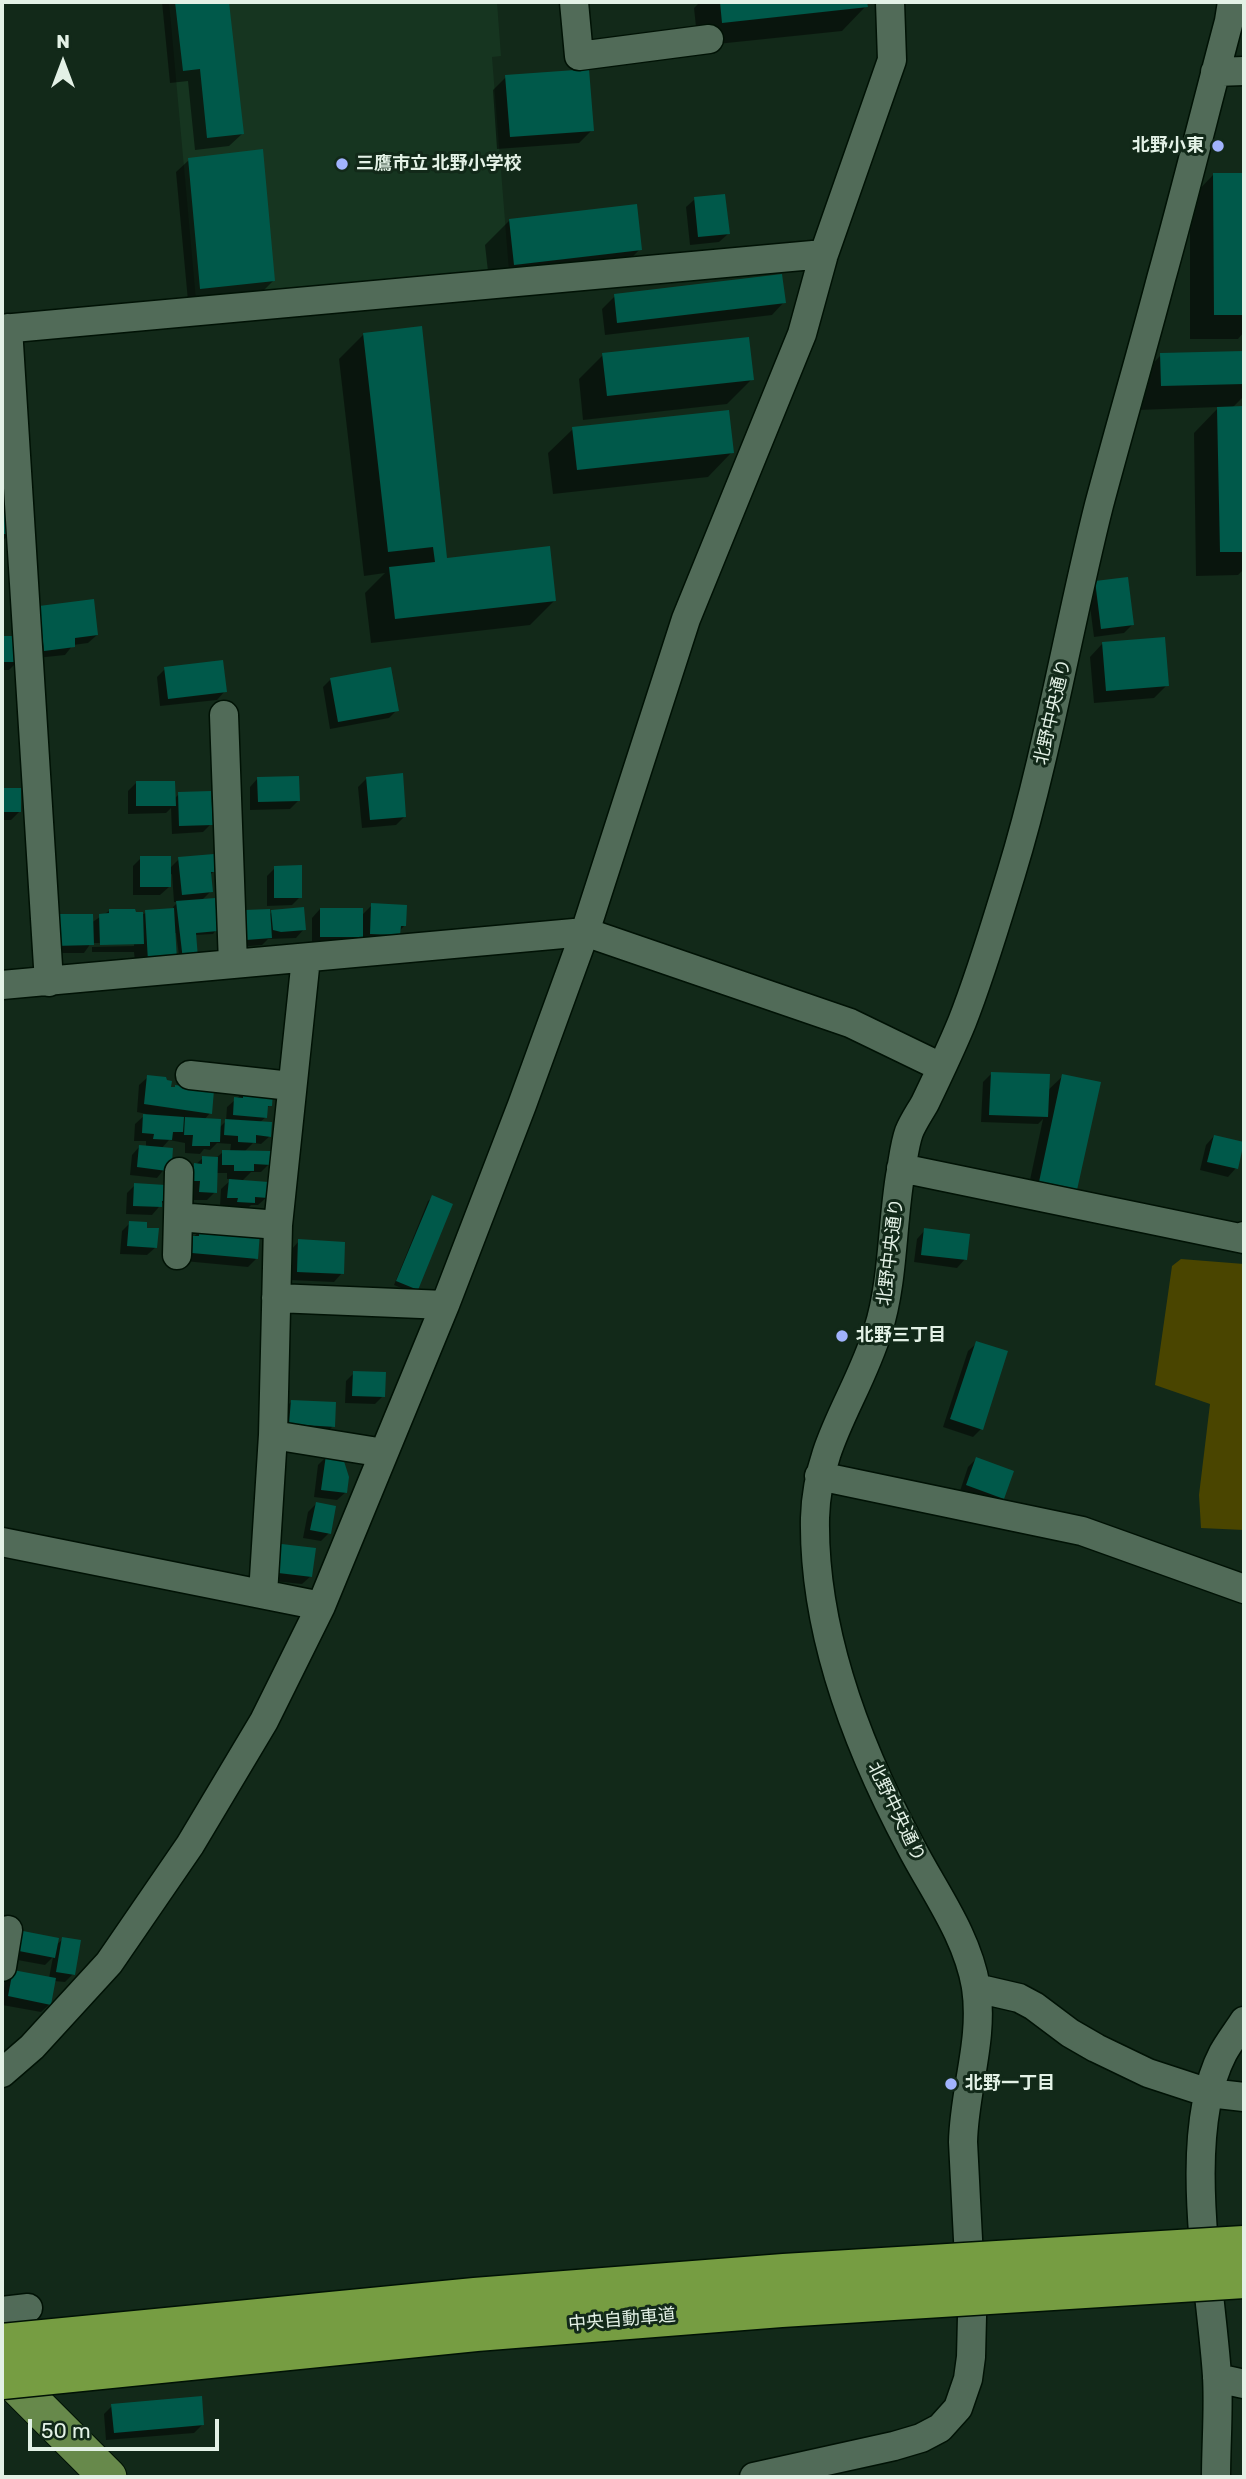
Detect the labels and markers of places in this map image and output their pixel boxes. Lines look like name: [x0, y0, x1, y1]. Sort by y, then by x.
place label: 北野小東: [1132, 135, 1204, 157]
marker: 北野小東: [1210, 138, 1226, 154]
place label: 三鷹市立 北野小学校: [356, 153, 522, 175]
marker: 三鷹市立 北野小学校: [334, 156, 350, 172]
place label: 北野三丁目: [856, 1325, 946, 1347]
marker: 北野三丁目: [834, 1328, 850, 1344]
place label: 北野一丁目: [965, 2073, 1055, 2095]
marker: 北野一丁目: [943, 2076, 959, 2092]

